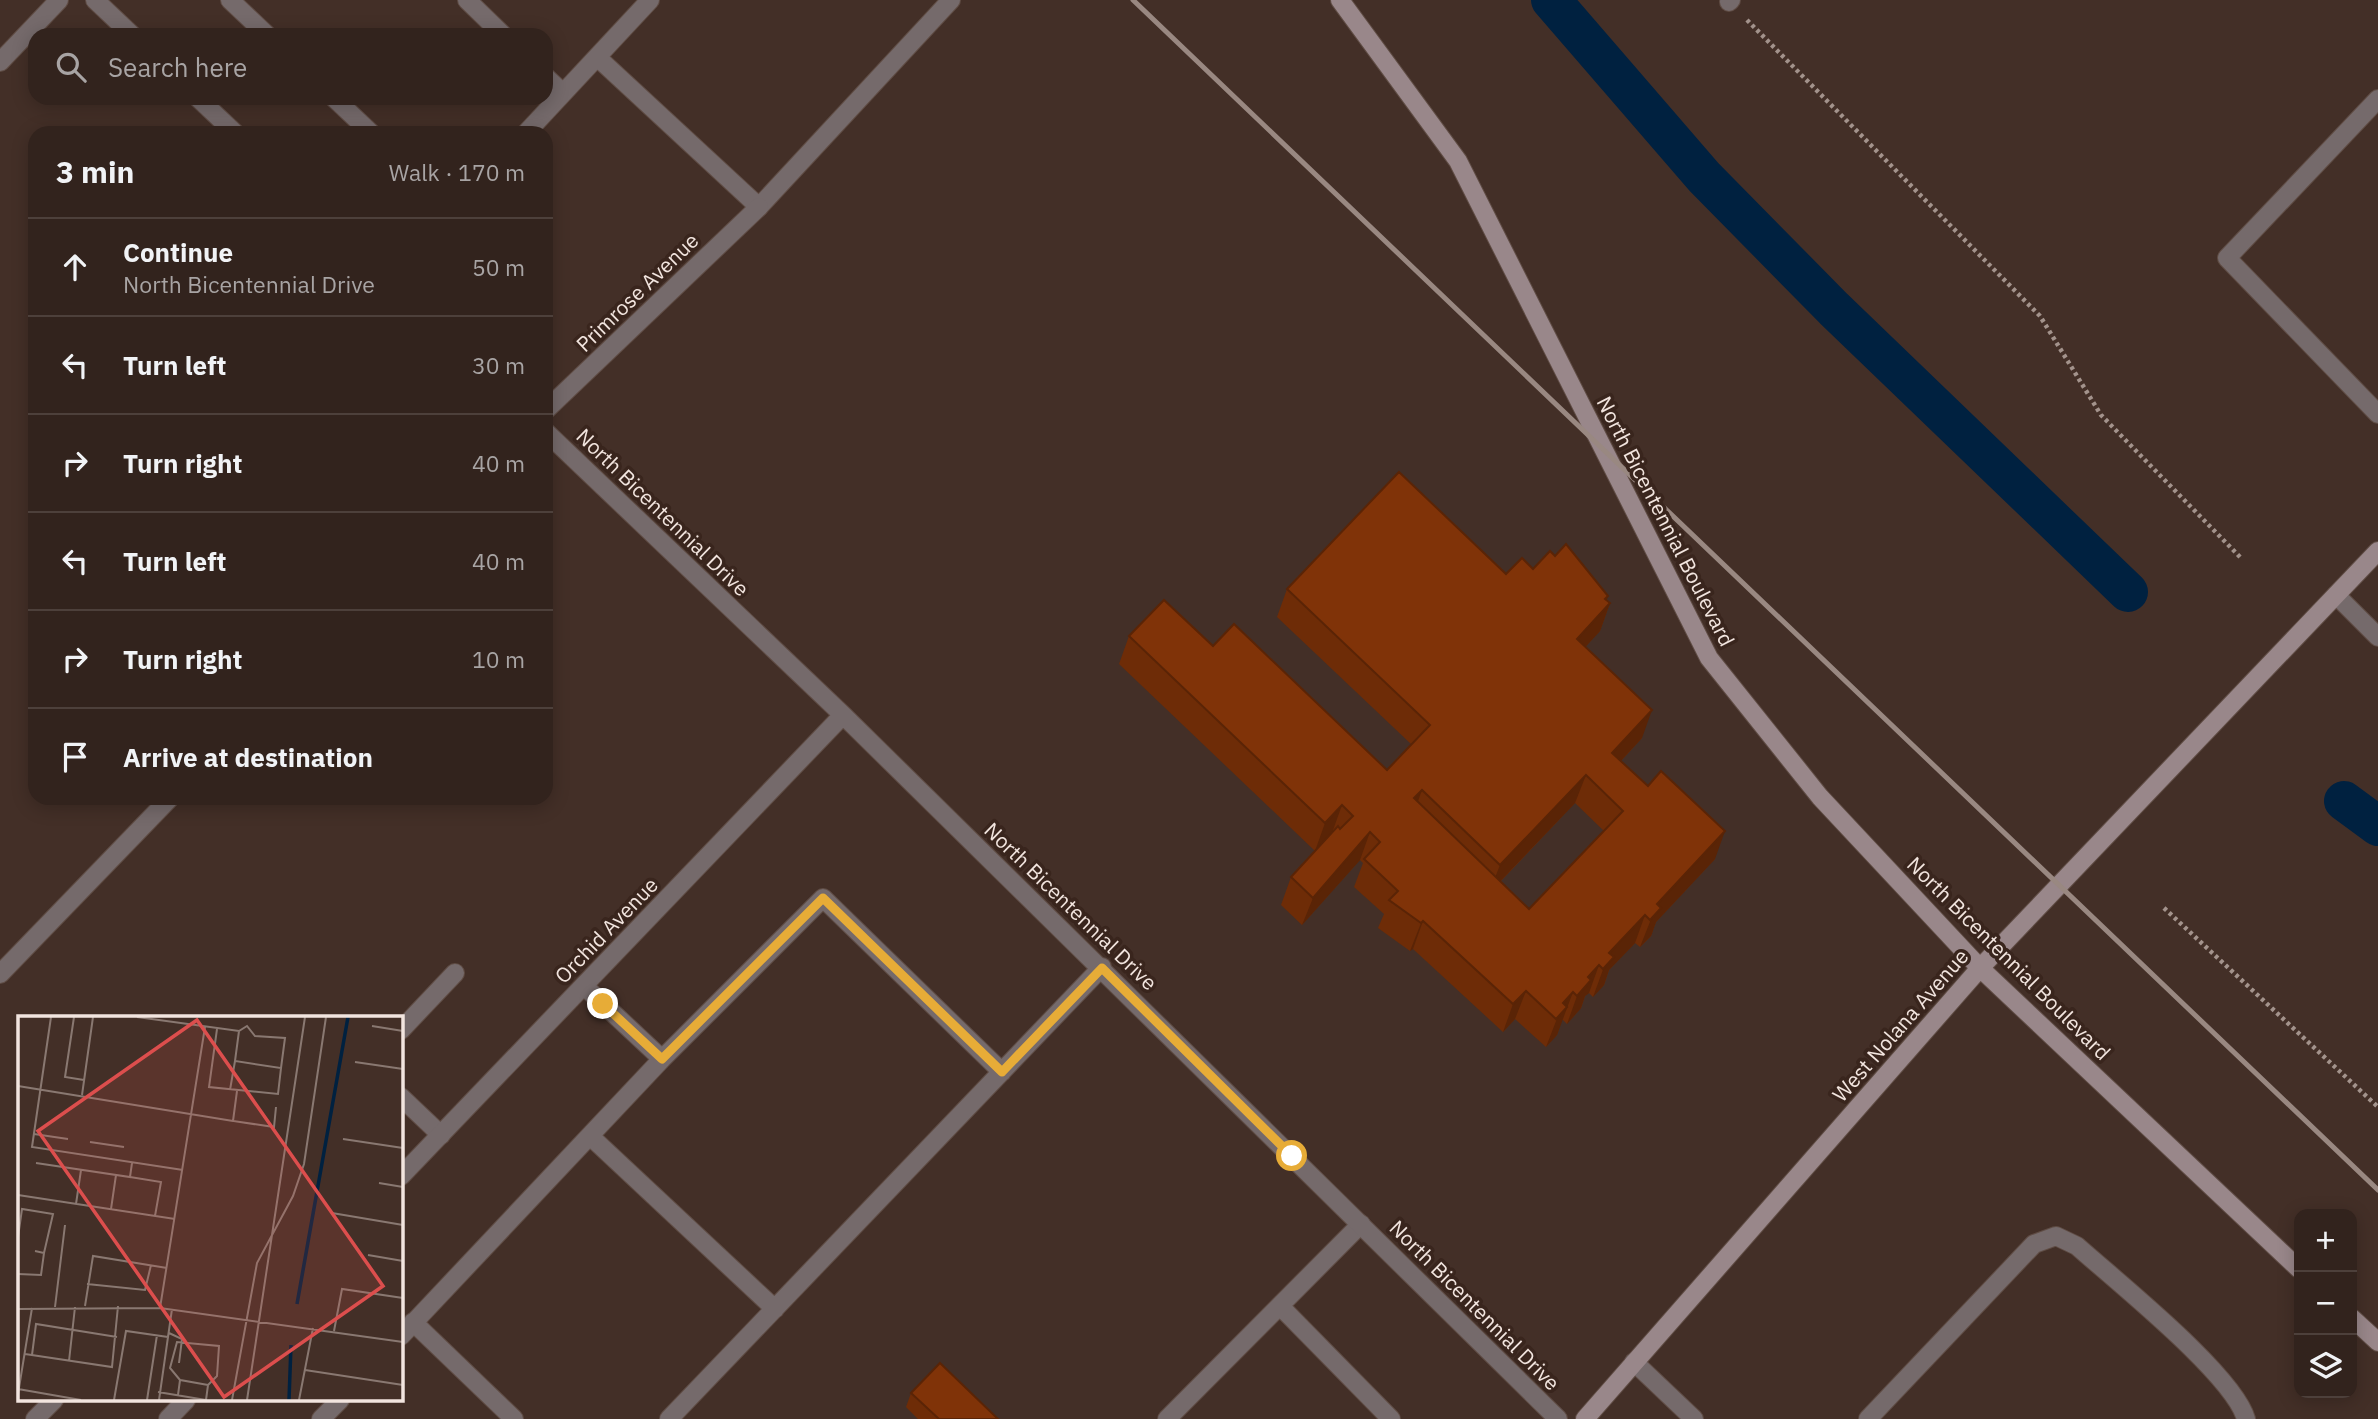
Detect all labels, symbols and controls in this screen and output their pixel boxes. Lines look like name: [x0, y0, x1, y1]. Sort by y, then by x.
search box: [28, 28, 553, 105]
icon: search: [52, 48, 90, 86]
text: Search here: [108, 50, 247, 84]
text: 3 min: [56, 152, 134, 191]
text: Walk · 170 m: [389, 157, 525, 187]
street label: Primrose Avenue: [570, 226, 704, 358]
text: Continue: [123, 235, 233, 269]
icon: ahead: [56, 248, 94, 286]
text: 50 m: [472, 252, 525, 282]
text: North Bicentennial Drive: [123, 269, 375, 299]
icon: left: [56, 346, 94, 384]
text: Turn left: [123, 348, 226, 382]
text: 30 m: [472, 350, 525, 380]
street label: North Bicentennial Boulevard: [1591, 391, 1741, 651]
street label: North Bicentennial Drive: [571, 422, 755, 602]
icon: right: [56, 444, 94, 482]
text: Turn right: [123, 446, 242, 480]
text: 40 m: [472, 448, 525, 478]
icon: left: [56, 542, 94, 580]
text: Turn left: [123, 544, 226, 578]
text: 40 m: [472, 546, 525, 576]
icon: right: [56, 640, 94, 678]
text: Turn right: [123, 642, 242, 676]
text: 10 m: [472, 644, 525, 674]
icon: arrive: [56, 738, 94, 776]
text: Arrive at destination: [123, 740, 373, 774]
street label: North Bicentennial Drive: [979, 816, 1163, 996]
street label: North Bicentennial Boulevard: [1901, 850, 2117, 1066]
street label: Orchid Avenue: [548, 871, 664, 989]
street label: West Nolana Avenue: [1826, 943, 1974, 1107]
route end: [587, 988, 618, 1019]
inset map: [18, 1016, 402, 1402]
route start: [1276, 1140, 1307, 1171]
map controls: [2294, 1209, 2357, 1398]
button: +: [2294, 1209, 2357, 1272]
street label: North Bicentennial Drive: [1384, 1214, 1566, 1396]
button: −: [2294, 1272, 2357, 1335]
button: layers: [2294, 1335, 2357, 1398]

